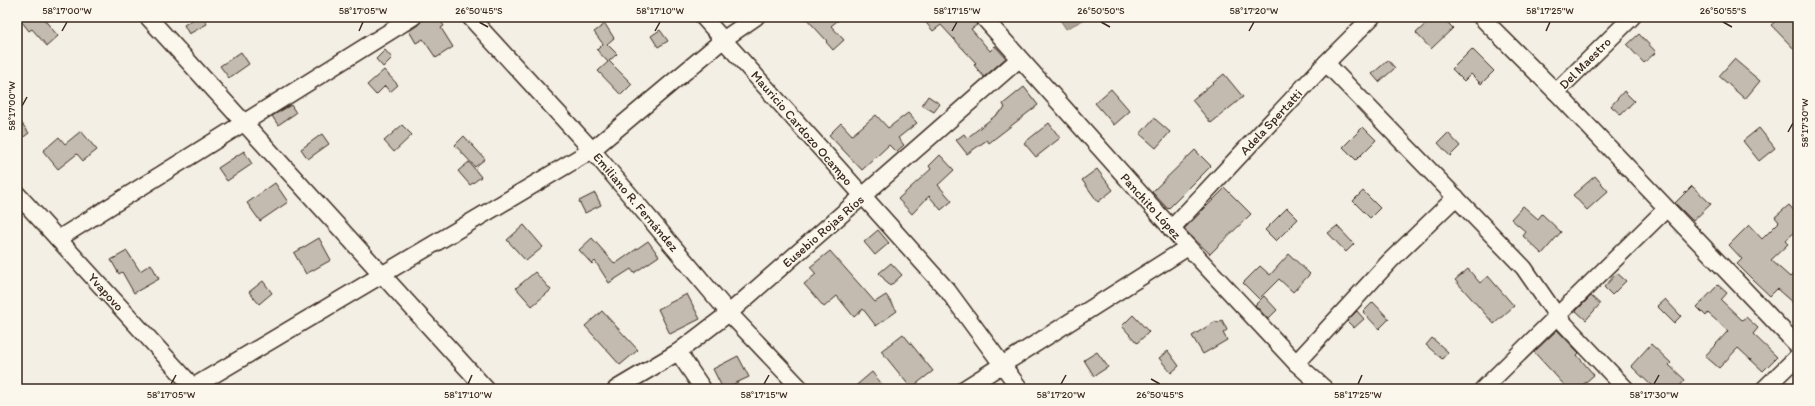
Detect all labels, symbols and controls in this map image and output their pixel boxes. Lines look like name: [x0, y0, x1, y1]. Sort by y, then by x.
text: 58°17'00"W: [42, 4, 92, 17]
text: 58°17'05"W: [339, 4, 388, 17]
text: 26°50'45"S: [455, 4, 503, 17]
text: 58°17'10"W: [636, 4, 685, 17]
text: 58°17'15"W: [933, 4, 981, 17]
text: 26°50'50"S: [1077, 4, 1125, 17]
text: 58°17'20"W: [1230, 4, 1279, 17]
text: 58°17'25"W: [1526, 4, 1574, 17]
text: 26°50'55"S: [1700, 4, 1747, 17]
street label: Del Maestro: [1556, 34, 1614, 92]
street label: Mauricio Cardozo Ocampo: [748, 68, 856, 189]
text: 58°17'00"W: [5, 81, 18, 131]
street label: Adela Spertatti: [1237, 86, 1305, 158]
text: 58°17'30"W: [1798, 98, 1811, 147]
street label: Emiliano R. Fernández: [590, 149, 682, 255]
street label: Panchito López: [1117, 170, 1185, 242]
street label: Eusebio Rojas Ríos: [779, 191, 867, 270]
street label: Yvapovo: [85, 270, 127, 314]
text: 58°17'05"W: [147, 388, 196, 401]
text: 58°17'10"W: [444, 388, 493, 401]
text: 58°17'15"W: [740, 388, 788, 401]
text: 58°17'20"W: [1037, 388, 1086, 401]
text: 26°50'45"S: [1136, 388, 1184, 401]
text: 58°17'25"W: [1334, 388, 1382, 401]
text: 58°17'30"W: [1630, 388, 1679, 401]

